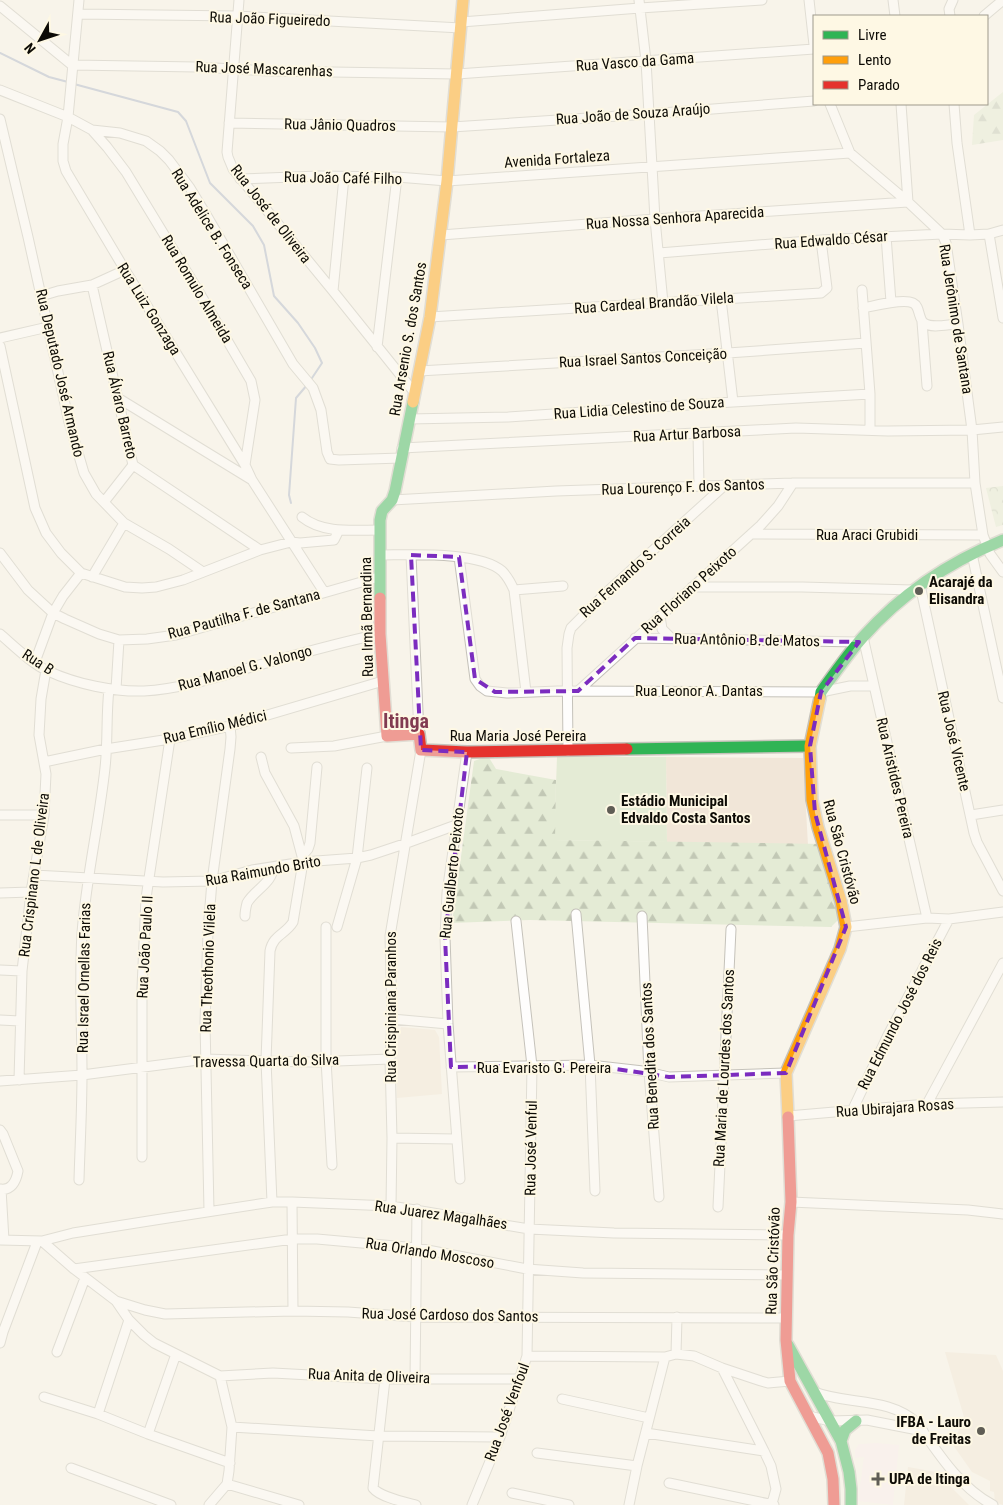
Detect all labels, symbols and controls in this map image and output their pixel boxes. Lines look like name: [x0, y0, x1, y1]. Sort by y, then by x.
street label: Rua João Figueiredo: [209, 8, 331, 30]
north arrow: [15, 15, 65, 65]
legend: [813, 15, 988, 105]
text: Livre: [858, 26, 886, 44]
text: N: [21, 40, 39, 57]
street label: Rua Vasco da Gama: [575, 49, 695, 75]
text: Lento: [858, 51, 891, 69]
street label: Rua José Mascarenhas: [195, 58, 333, 80]
text: Parado: [858, 76, 900, 94]
street label: Rua João de Souza Araújo: [555, 100, 711, 128]
street label: Rua Jânio Quadros: [284, 115, 396, 135]
street label: Avenida Fortaleza: [504, 146, 610, 172]
street label: Rua José de Oliveira: [227, 161, 315, 267]
street label: Rua Adelice B. Fonseca: [168, 165, 256, 293]
street label: Rua João Café Filho: [284, 168, 402, 188]
street label: Rua Nossa Senhora Aparecida: [585, 203, 765, 233]
street label: Rua Edwaldo César: [774, 227, 889, 253]
street label: Rua Romulo Almeida: [158, 232, 236, 346]
street label: Rua Jerônimo de Santana: [935, 243, 977, 395]
street label: Rua Luiz Gonzaga: [113, 260, 185, 358]
street label: Rua Arsenio S. dos Santos: [386, 261, 430, 417]
street label: Rua Deputado José Armando: [32, 287, 88, 459]
street label: Rua Cardeal Brandão Vilela: [574, 288, 734, 318]
street label: Rua Israel Santos Conceição: [558, 345, 728, 371]
street label: Rua Álvaro Barreto: [99, 349, 141, 461]
street label: Rua Lidia Celestino de Souza: [553, 393, 725, 423]
street label: Rua Artur Barbosa: [633, 422, 741, 446]
street label: Rua Lourenço F. dos Santos: [601, 475, 765, 499]
street label: Rua Fernando S. Correia: [576, 513, 694, 621]
street label: Rua Araci Grubidi: [816, 526, 918, 544]
street label: Rua Floriano Peixoto: [638, 543, 740, 637]
street label: Rua Irmã Bernardina: [357, 557, 377, 677]
place label: Acarajé da Elisandra: [929, 573, 993, 608]
street label: Rua Pautilha F. de Santana: [166, 585, 322, 643]
marker: Acarajé da Elisandra: [913, 585, 925, 597]
street label: Rua Antônio B. de Matos: [674, 630, 820, 650]
street label: Rua Manoel G. Valongo: [176, 641, 314, 695]
street label: Rua B: [19, 645, 57, 679]
street label: Rua Leonor A. Dantas: [635, 682, 763, 700]
street label: Rua José Vicente: [934, 689, 974, 793]
street label: Rua Emílio Médici: [162, 706, 268, 748]
district label: Itinga: [383, 709, 429, 733]
street label: Rua Aristides Pereira: [872, 716, 918, 840]
street label: Rua Maria José Pereira: [450, 727, 586, 745]
street label: Rua Crispinano L de Oliveira: [15, 792, 53, 958]
place label: Estádio Municipal Edvaldo Costa Santos: [621, 792, 751, 827]
street label: Rua São Cristóvão: [819, 798, 865, 906]
marker: Estádio Municipal Edvaldo Costa Santos: [605, 804, 617, 816]
street label: Rua Gualberto Peixoto: [436, 807, 468, 939]
street label: Rua Raimundo Brito: [204, 852, 322, 890]
street label: Rua João Paulo II: [133, 895, 157, 999]
street label: Rua Israel Ornellas Farias: [74, 903, 94, 1053]
street label: Rua Theothonio Vilela: [197, 903, 219, 1033]
street label: Rua Crispiniana Paranhos: [382, 931, 400, 1083]
street label: Rua Edmundo José dos Reis: [854, 935, 946, 1093]
street label: Rua Maria de Lourdes dos Santos: [710, 968, 738, 1167]
street label: Rua Benedita dos Santos: [637, 982, 663, 1130]
street label: Travessa Quarta do Silva: [193, 1051, 339, 1071]
street label: Rua Evaristo G. Pereira: [477, 1059, 611, 1077]
street label: Rua Ubirajara Rosas: [835, 1095, 955, 1121]
street label: Rua José Venful: [521, 1100, 541, 1196]
street label: Rua Juarez Magalhães: [373, 1197, 509, 1233]
street label: Rua São Cristóvão: [762, 1207, 784, 1315]
street label: Rua Orlando Moscoso: [364, 1234, 496, 1272]
street label: Rua José Cardoso dos Santos: [361, 1304, 539, 1326]
street label: Rua José Venfoul: [481, 1360, 533, 1464]
street label: Rua Anita de Oliveira: [308, 1365, 430, 1387]
place label: IFBA - Lauro de Freitas: [896, 1413, 971, 1448]
marker: IFBA - Lauro de Freitas: [975, 1425, 987, 1437]
place label: UPA de Itinga: [889, 1470, 970, 1488]
marker: UPA de Itinga: [871, 1472, 885, 1486]

